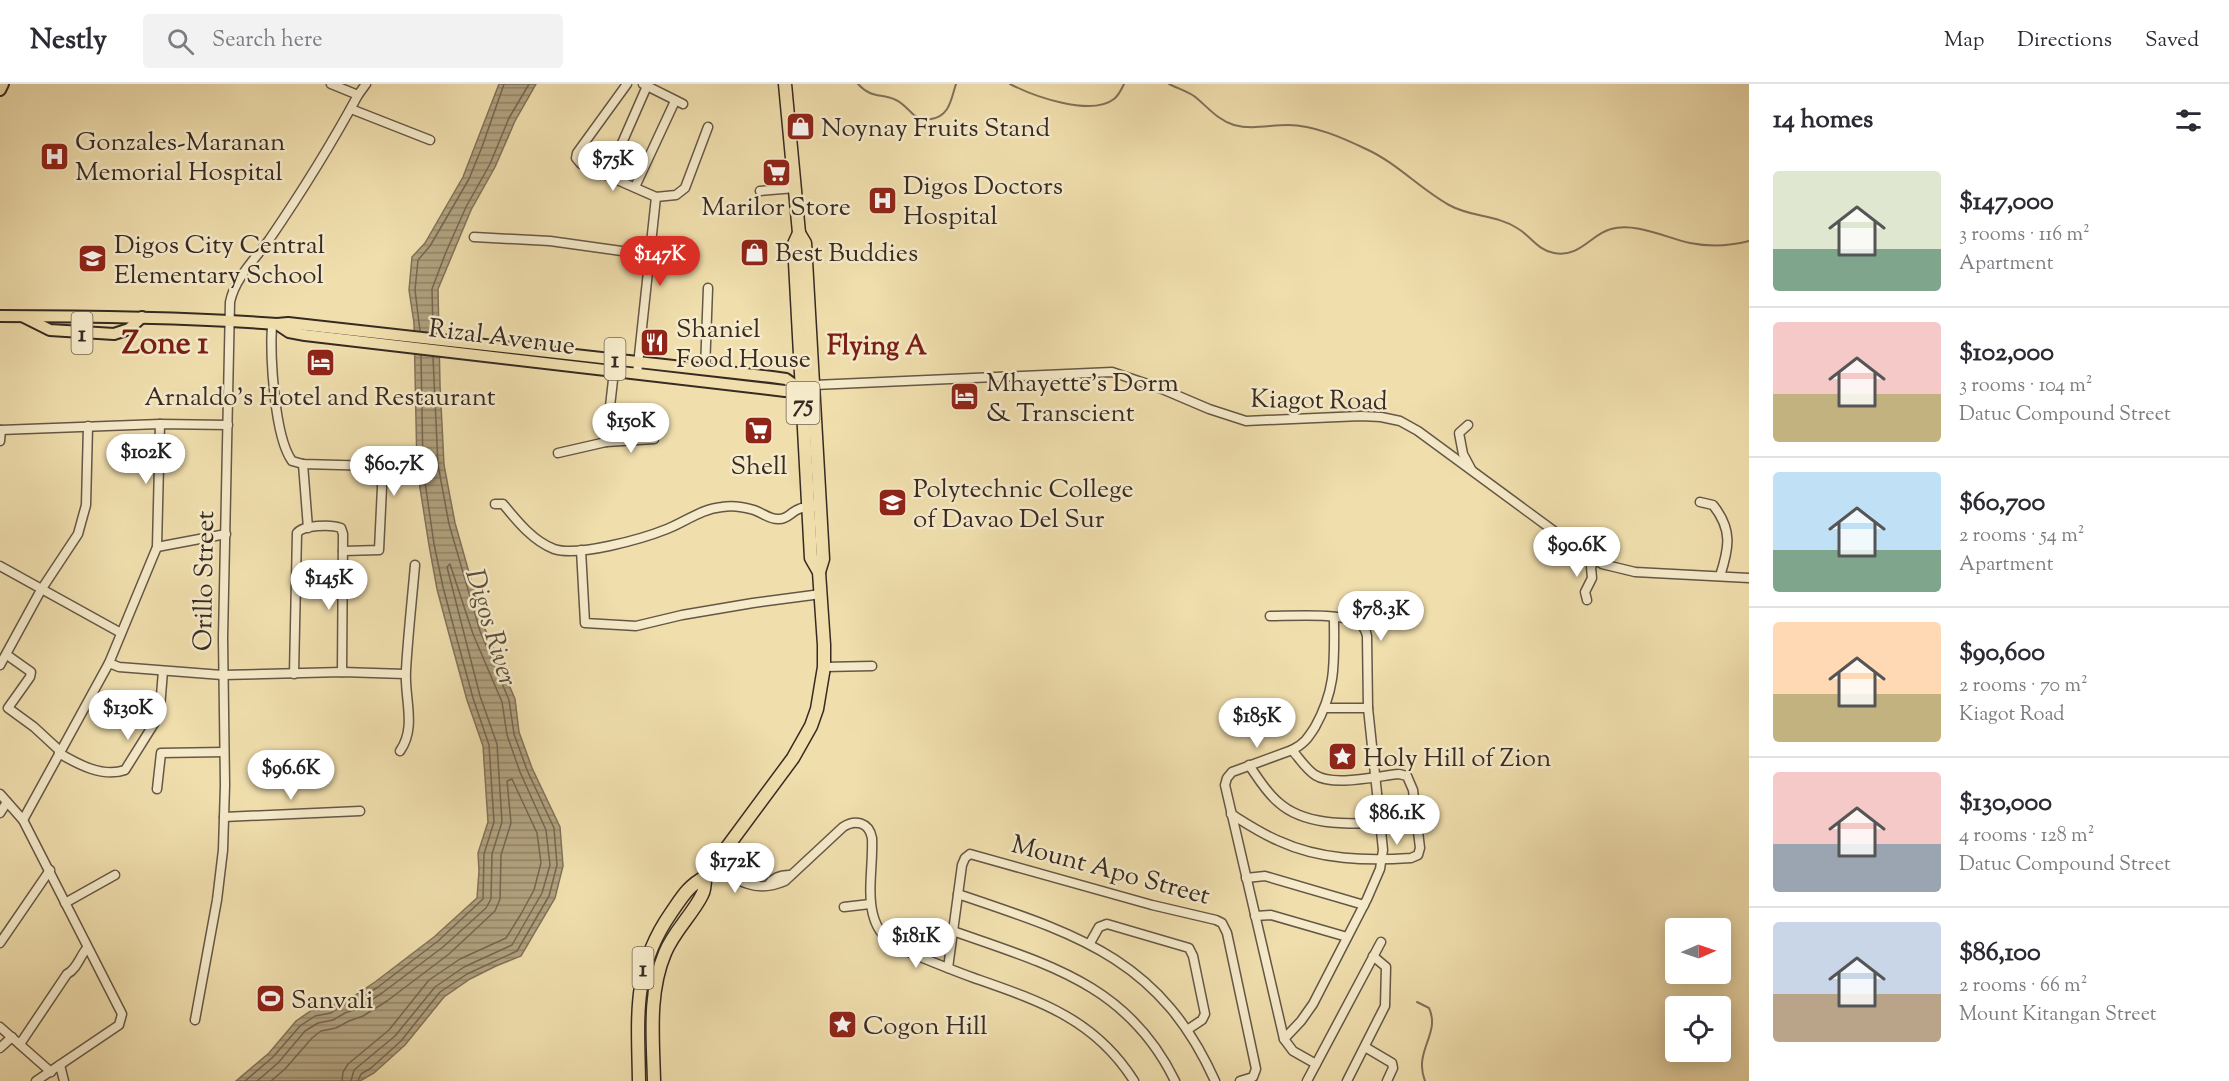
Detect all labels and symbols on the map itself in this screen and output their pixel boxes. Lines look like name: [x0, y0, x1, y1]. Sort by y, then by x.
shop icon: Noynay Fruits Stand: [784, 111, 816, 143]
place label: Noynay Fruits Stand: [821, 111, 1050, 148]
place label: Gonzales-Maranan Memorial Hospital: [75, 125, 285, 192]
hospital icon: Gonzales-Maranan Memorial Hospital: [38, 140, 70, 172]
pin: $75K: [577, 141, 649, 192]
supermarket icon: Marilor Store: [760, 156, 792, 188]
place label: Digos Doctors Hospital: [903, 169, 1063, 236]
hospital icon: Digos Doctors Hospital: [866, 184, 898, 216]
place label: Marilor Store: [701, 190, 851, 227]
place label: Digos City Central Elementary School: [114, 228, 325, 295]
pin: $147K: [618, 236, 702, 287]
shop icon: Best Buddies: [738, 236, 770, 268]
place label: Best Buddies: [775, 236, 918, 273]
school or university icon: Digos City Central Elementary School: [77, 243, 109, 275]
street label: Rizal Avenue: [426, 311, 577, 366]
road number: 1: [72, 312, 92, 354]
place label: Shaniel Food House: [676, 312, 811, 379]
district label: Zone 1: [122, 322, 208, 368]
restaurant icon: Shaniel Food House: [639, 327, 671, 359]
district label: Flying A: [827, 328, 927, 367]
road number: 1: [604, 338, 626, 380]
hotel icon: Arnaldo's Hotel and Restaurant: [304, 346, 336, 378]
place label: Mhayette's Dorm & Transcient: [986, 366, 1179, 433]
place label: Arnaldo's Hotel and Restaurant: [144, 380, 496, 417]
hotel icon: Mhayette's Dorm & Transcient: [949, 381, 981, 413]
road number: 75: [786, 382, 820, 424]
street label: Kiagot Road: [1250, 382, 1388, 421]
pin: $150K: [589, 403, 673, 454]
supermarket icon: Shell: [743, 415, 775, 447]
pin: $102K: [104, 434, 188, 485]
pin: $60.7K: [345, 446, 443, 497]
place label: Shell: [731, 449, 788, 486]
place label: Polytechnic College of Davao Del Sur: [913, 472, 1134, 539]
school or university icon: Polytechnic College of Davao Del Sur: [876, 487, 908, 519]
street label: Orillo Street: [186, 510, 225, 652]
pin: $90.6K: [1528, 527, 1626, 578]
pin: $145K: [287, 560, 371, 611]
water label: Digos River: [453, 564, 526, 692]
pin: $78.3K: [1332, 591, 1430, 642]
pin: $130K: [86, 690, 170, 741]
pin: $185K: [1215, 698, 1299, 749]
place icon: Holy Hill of Zion: [1326, 741, 1358, 773]
place label: Holy Hill of Zion: [1363, 741, 1551, 778]
pin: $96.6K: [242, 750, 340, 801]
pin: $86.1K: [1348, 795, 1446, 846]
street label: Mount Apo Street: [1007, 827, 1214, 916]
pin: $172K: [693, 843, 777, 894]
pin: $181K: [874, 918, 958, 969]
north arrow: [1665, 918, 1731, 984]
road number: 1: [632, 947, 654, 989]
sports icon: Sanvali: [254, 983, 286, 1015]
place label: Sanvali: [291, 983, 373, 1020]
place icon: Cogon Hill: [826, 1009, 858, 1041]
place label: Cogon Hill: [863, 1009, 988, 1046]

